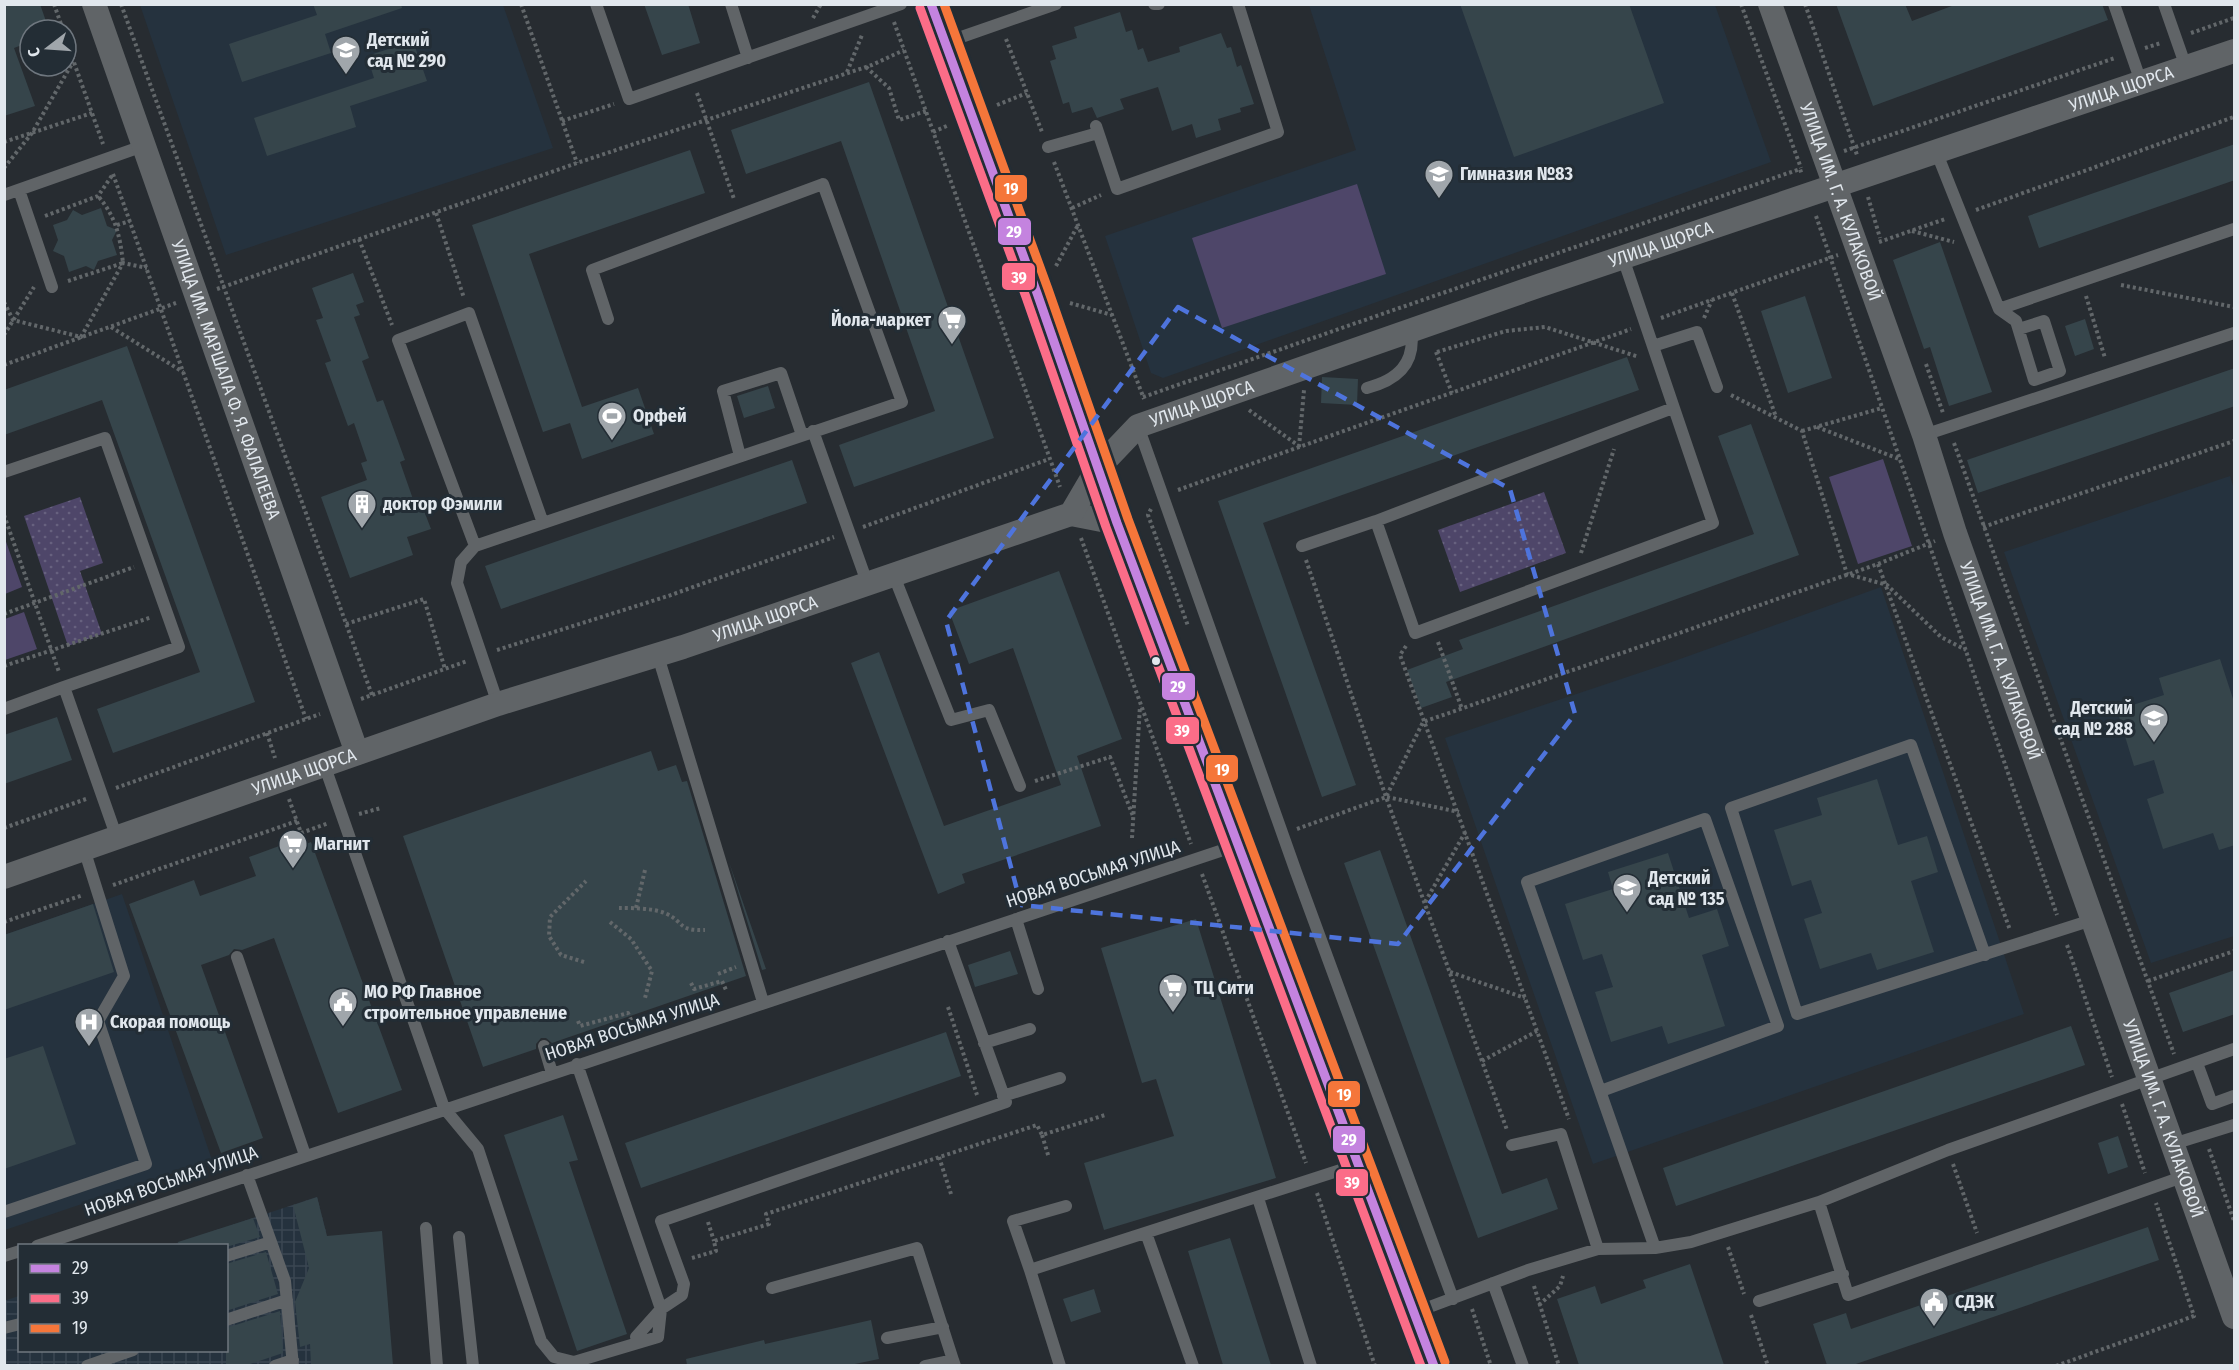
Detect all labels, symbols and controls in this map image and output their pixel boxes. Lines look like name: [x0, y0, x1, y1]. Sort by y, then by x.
north arrow: [18, 18, 78, 78]
place label: Детский сад № 290: [366, 29, 446, 72]
school or university icon: Детский сад № 290: [330, 34, 362, 76]
text: С: [24, 45, 44, 59]
street label: УЛИЦА ЩОРСА: [2065, 61, 2177, 117]
street label: УЛИЦА ИМ. Г. А. КУЛАКОВОЙ: [1795, 99, 1886, 304]
school or university icon: Гимназия №83: [1423, 158, 1455, 200]
place label: Гимназия №83: [1460, 163, 1574, 185]
line badge: 19: [994, 174, 1028, 203]
text: 19: [1003, 179, 1019, 198]
line badge: 29: [997, 217, 1032, 246]
street label: УЛИЦА ЩОРСА: [1605, 217, 1716, 273]
text: 29: [1005, 222, 1022, 241]
street label: УЛИЦА ИМ. МАРШАЛА Ф. Я. ФАЛАЛЕЕВА: [166, 236, 285, 523]
line badge: 39: [1001, 262, 1036, 291]
text: 39: [1010, 268, 1027, 287]
supermarket icon: Йола-маркет: [936, 304, 968, 346]
place label: Йола-маркет: [831, 308, 931, 331]
street label: УЛИЦА ЩОРСА: [1146, 375, 1257, 432]
sports icon: Орфей: [596, 400, 628, 442]
place label: Орфей: [633, 405, 687, 427]
building icon: доктор Фэмили: [346, 488, 378, 530]
place label: доктор Фэмили: [382, 493, 502, 515]
street label: УЛИЦА ИМ. Г. А. КУЛАКОВОЙ: [1955, 558, 2046, 763]
street label: УЛИЦА ЩОРСА: [709, 591, 821, 647]
unlabelled marker: [1150, 655, 1162, 667]
line badge: 29: [1161, 672, 1196, 701]
text: 29: [1169, 677, 1186, 696]
place label: Детский сад № 288: [2054, 697, 2133, 740]
school or university icon: Детский сад № 288: [2138, 702, 2170, 744]
line badge: 39: [1165, 716, 1200, 745]
text: 39: [1173, 721, 1190, 740]
street label: УЛИЦА ЩОРСА: [248, 743, 360, 801]
line badge: 19: [1205, 754, 1239, 783]
text: 19: [1214, 760, 1230, 779]
supermarket icon: Магнит: [277, 828, 309, 870]
place label: Магнит: [314, 833, 370, 855]
street label: НОВАЯ ВОСЬМАЯ УЛИЦА: [1003, 835, 1183, 913]
place label: Детский сад № 135: [1647, 867, 1725, 910]
school or university icon: Детский сад № 135: [1611, 872, 1643, 914]
supermarket icon: ТЦ Сити: [1157, 972, 1189, 1014]
place label: ТЦ Сити: [1194, 977, 1254, 999]
place label: МО РФ Главное строительное управление: [364, 981, 567, 1024]
public building icon: МО РФ Главное строительное управление: [327, 986, 359, 1028]
street label: НОВАЯ ВОСЬМАЯ УЛИЦА: [542, 988, 722, 1066]
hospital icon: Скорая помощь: [73, 1006, 105, 1048]
place label: Скорая помощь: [110, 1011, 231, 1033]
street label: УЛИЦА ИМ. Г. А. КУЛАКОВОЙ: [2118, 1016, 2209, 1221]
line badge: 19: [1327, 1080, 1361, 1108]
text: 19: [1336, 1085, 1352, 1104]
line badge: 29: [1332, 1125, 1366, 1154]
text: 29: [1340, 1130, 1357, 1149]
street label: НОВАЯ ВОСЬМАЯ УЛИЦА: [82, 1141, 261, 1221]
line badge: 39: [1335, 1168, 1369, 1197]
text: 39: [1343, 1173, 1360, 1192]
legend: [18, 1244, 228, 1352]
text: 29: [72, 1257, 89, 1279]
public building icon: СДЭК: [1918, 1286, 1950, 1328]
text: 39: [72, 1287, 89, 1309]
place label: СДЭК: [1955, 1291, 1995, 1313]
text: 19: [72, 1317, 88, 1339]

